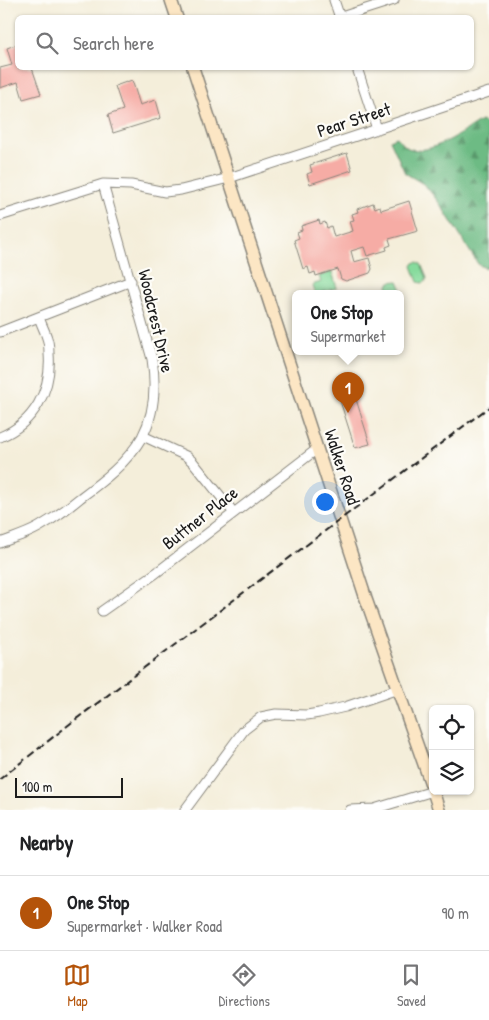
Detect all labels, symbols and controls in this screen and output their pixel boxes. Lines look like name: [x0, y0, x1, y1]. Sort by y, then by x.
search box: [15, 15, 474, 70]
icon: search: [33, 29, 61, 57]
text: Search here: [73, 30, 154, 56]
street label: Pear Street: [314, 96, 395, 143]
street label: Woodcrest Drive: [133, 267, 180, 375]
popup: [292, 290, 404, 355]
text: One Stop: [311, 299, 373, 325]
text: Supermarket: [311, 325, 385, 347]
pin: 1: [332, 372, 364, 413]
street label: Walker Road: [319, 426, 366, 508]
street label: Buttner Place: [157, 480, 243, 555]
your location: [312, 489, 338, 515]
map controls: [429, 705, 474, 795]
button: locate: [429, 705, 474, 750]
button: layers: [429, 750, 474, 795]
scale bar: [15, 775, 122, 798]
text: 100 m: [22, 777, 52, 796]
text: Nearby: [20, 828, 73, 857]
text: One Stop: [67, 889, 129, 915]
text: 1: [33, 902, 39, 924]
text: 90 m: [441, 902, 469, 924]
text: Supermarket · Walker Road: [67, 915, 222, 937]
tab: Map: [63, 961, 91, 1010]
tab: Directions: [218, 961, 270, 1010]
tab: Saved: [397, 961, 426, 1010]

